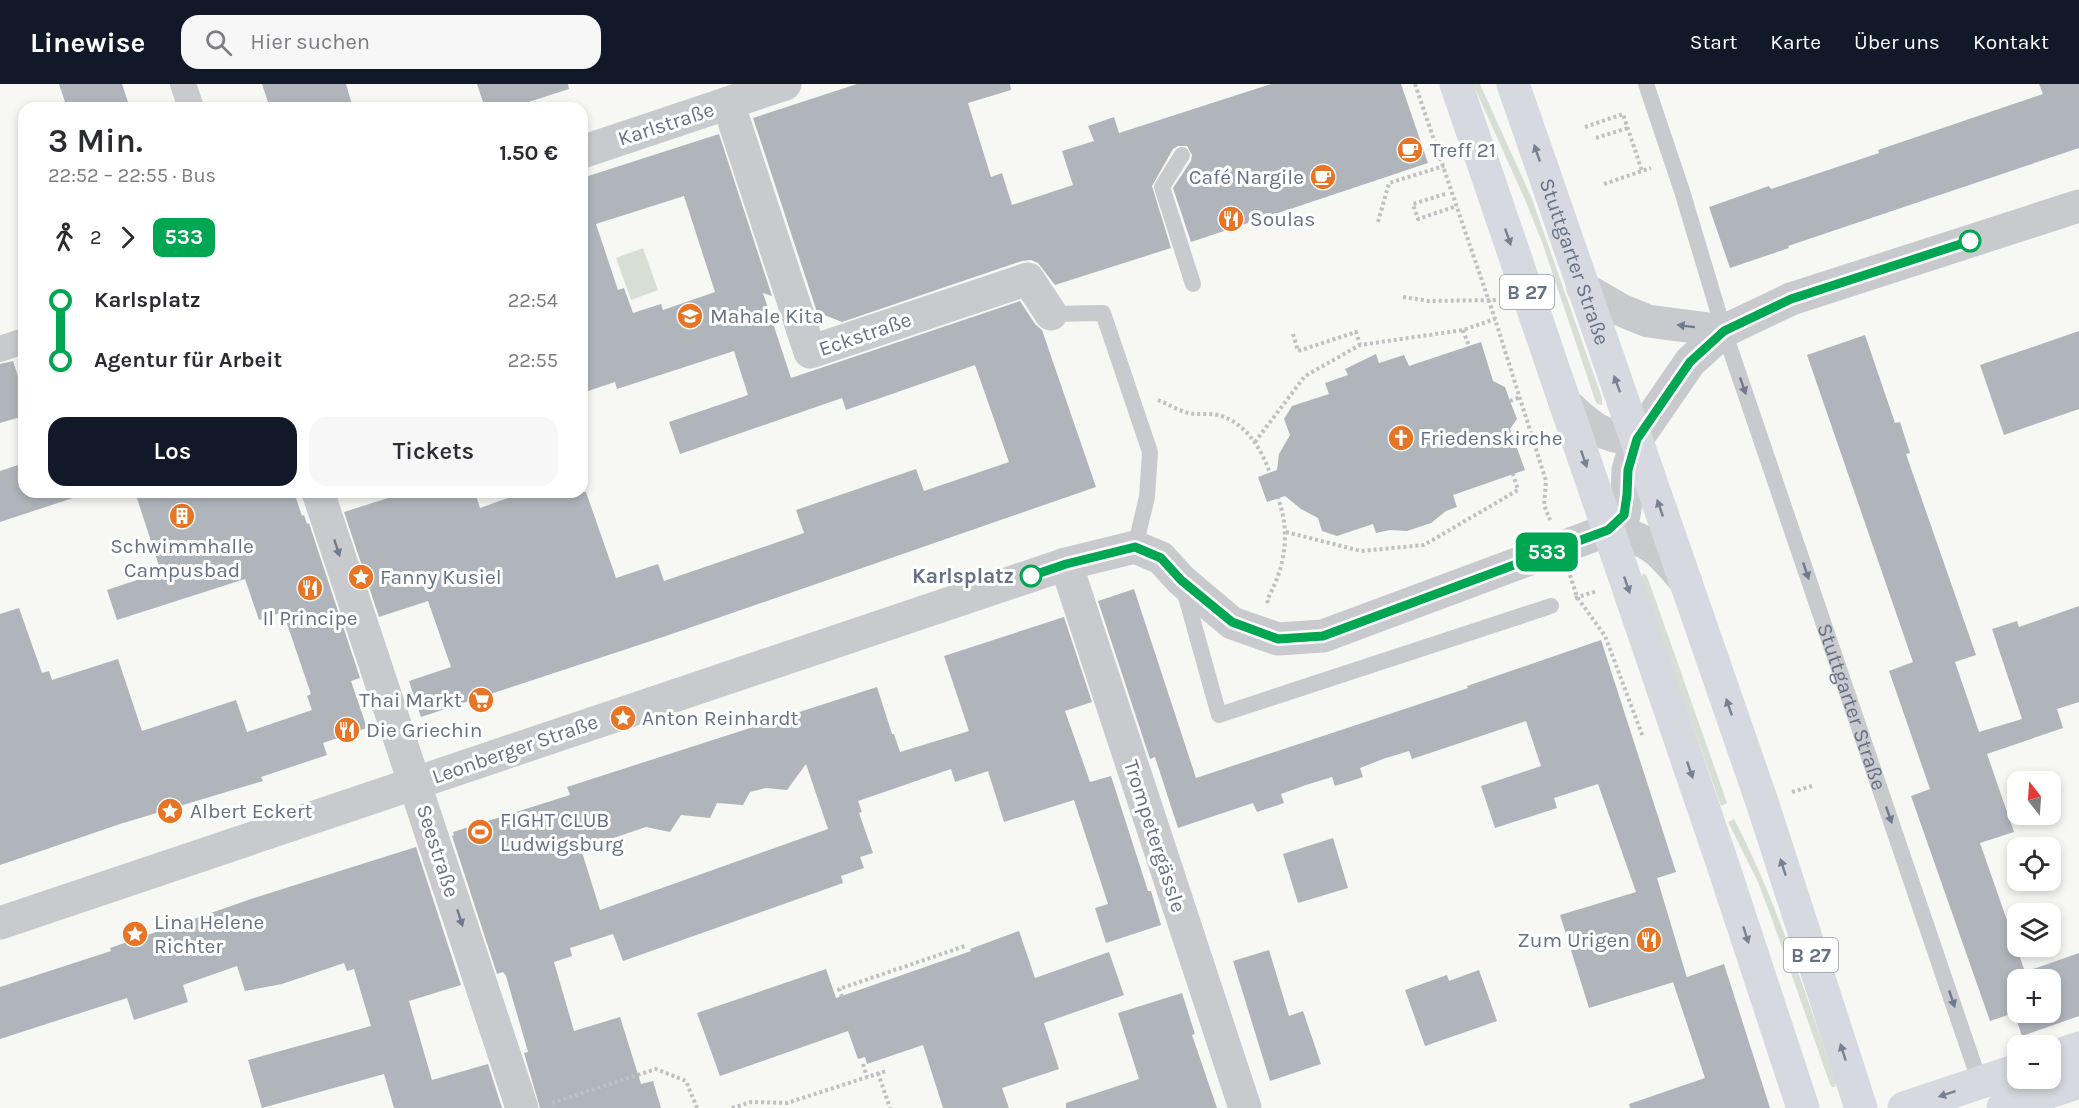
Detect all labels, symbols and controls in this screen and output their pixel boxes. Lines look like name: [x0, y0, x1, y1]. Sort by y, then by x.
search box: [181, 15, 601, 69]
text: Linewise: [30, 26, 145, 59]
icon: search: [202, 26, 235, 59]
text: Hier suchen: [250, 29, 370, 55]
text: Start: [1690, 30, 1737, 54]
text: Karte: [1770, 30, 1821, 54]
text: Über uns: [1854, 30, 1940, 54]
text: Kontakt: [1973, 30, 2049, 54]
street label: Karlstraße: [615, 97, 717, 151]
text: 3 Min.: [48, 122, 143, 160]
cafe icon: Treff 21: [1395, 135, 1425, 165]
place label: Treff 21: [1430, 138, 1496, 162]
text: 1.50 €: [499, 140, 558, 166]
one-way arrow: [1531, 144, 1541, 162]
cafe icon: Café Nargile: [1308, 162, 1338, 192]
text: 22:52 – 22:55 · Bus: [48, 164, 216, 187]
place label: Café Nargile: [1189, 165, 1304, 189]
street label: Stuttgarter Straße: [1535, 175, 1615, 348]
restaurant icon: Soulas: [1216, 204, 1246, 234]
place label: Soulas: [1250, 207, 1315, 231]
icon: walk: [48, 221, 81, 254]
icon: forward: [111, 221, 144, 254]
text: 533: [165, 225, 203, 249]
text: 2: [90, 226, 102, 249]
one-way arrow: [1504, 228, 1513, 246]
unlabelled marker: [1959, 230, 1981, 252]
road number: B 27: [1500, 275, 1554, 309]
text: Karlsplatz: [94, 287, 201, 313]
text: 22:54: [508, 289, 558, 312]
school or university icon: Mahale Kita: [675, 301, 705, 331]
place label: Mahale Kita: [710, 304, 824, 328]
street label: Eckstraße: [816, 307, 914, 361]
one-way arrow: [1676, 321, 1695, 330]
text: Agentur für Arbeit: [94, 347, 282, 373]
text: 22:55: [508, 349, 558, 372]
one-way arrow: [1612, 375, 1622, 393]
one-way arrow: [1739, 377, 1748, 395]
button: Los: [48, 417, 297, 486]
button: Tickets: [309, 417, 558, 486]
church icon: Friedenskirche: [1386, 423, 1416, 453]
place label: Friedenskirche: [1420, 426, 1563, 450]
one-way arrow: [1579, 450, 1589, 468]
one-way arrow: [1655, 498, 1665, 516]
building icon: Schwimmhalle Campusbad: [167, 501, 197, 531]
line badge: 533: [1512, 532, 1582, 572]
place label: Schwimmhalle Campusbad: [110, 534, 254, 582]
one-way arrow: [332, 539, 342, 557]
text: 533: [1528, 540, 1566, 564]
place icon: Fanny Kusiel: [346, 562, 376, 592]
one-way arrow: [1801, 562, 1811, 580]
place label: Karlsplatz: [912, 564, 1014, 588]
place label: Fanny Kusiel: [380, 565, 502, 589]
marker: Karlsplatz: [1020, 565, 1042, 587]
restaurant icon: Il Principe: [295, 573, 325, 603]
one-way arrow: [1623, 576, 1633, 594]
place label: Il Principe: [262, 606, 358, 630]
street label: Stuttgarter Straße: [1812, 620, 1891, 793]
supermarket icon: Thai Markt: [466, 685, 496, 715]
place label: Thai Markt: [359, 688, 462, 712]
one-way arrow: [1724, 698, 1733, 716]
place icon: Anton Reinhardt: [608, 703, 638, 733]
place label: Anton Reinhardt: [642, 706, 799, 730]
street label: Leonberger Straße: [429, 709, 601, 789]
restaurant icon: Die Griechin: [332, 715, 362, 745]
place label: Die Griechin: [366, 718, 483, 742]
street label: Trompetergässle: [1119, 757, 1191, 915]
one-way arrow: [1686, 761, 1696, 779]
north arrow: [2007, 771, 2061, 825]
map controls: [2007, 771, 2061, 1089]
place icon: Albert Eckert: [155, 796, 185, 826]
place label: Albert Eckert: [190, 799, 312, 823]
street label: Seestraße: [412, 802, 464, 900]
one-way arrow: [1884, 806, 1894, 824]
place label: FIGHT CLUB Ludwigsburg: [500, 808, 624, 856]
sports icon: FIGHT CLUB Ludwigsburg: [465, 817, 495, 847]
button: locate: [2007, 837, 2061, 891]
one-way arrow: [1778, 858, 1787, 876]
button: layers: [2007, 903, 2061, 957]
one-way arrow: [455, 909, 465, 927]
place label: Lina Helene Richter: [154, 910, 264, 958]
place icon: Lina Helene Richter: [120, 919, 150, 949]
restaurant icon: Zum Urigen: [1634, 925, 1664, 955]
one-way arrow: [1742, 926, 1751, 944]
place label: Zum Urigen: [1517, 928, 1630, 952]
road number: B 27: [1784, 938, 1838, 972]
button: +: [2007, 969, 2061, 1023]
one-way arrow: [1947, 991, 1957, 1009]
button: −: [2007, 1035, 2061, 1089]
one-way arrow: [1838, 1043, 1847, 1061]
one-way arrow: [1938, 1089, 1956, 1099]

